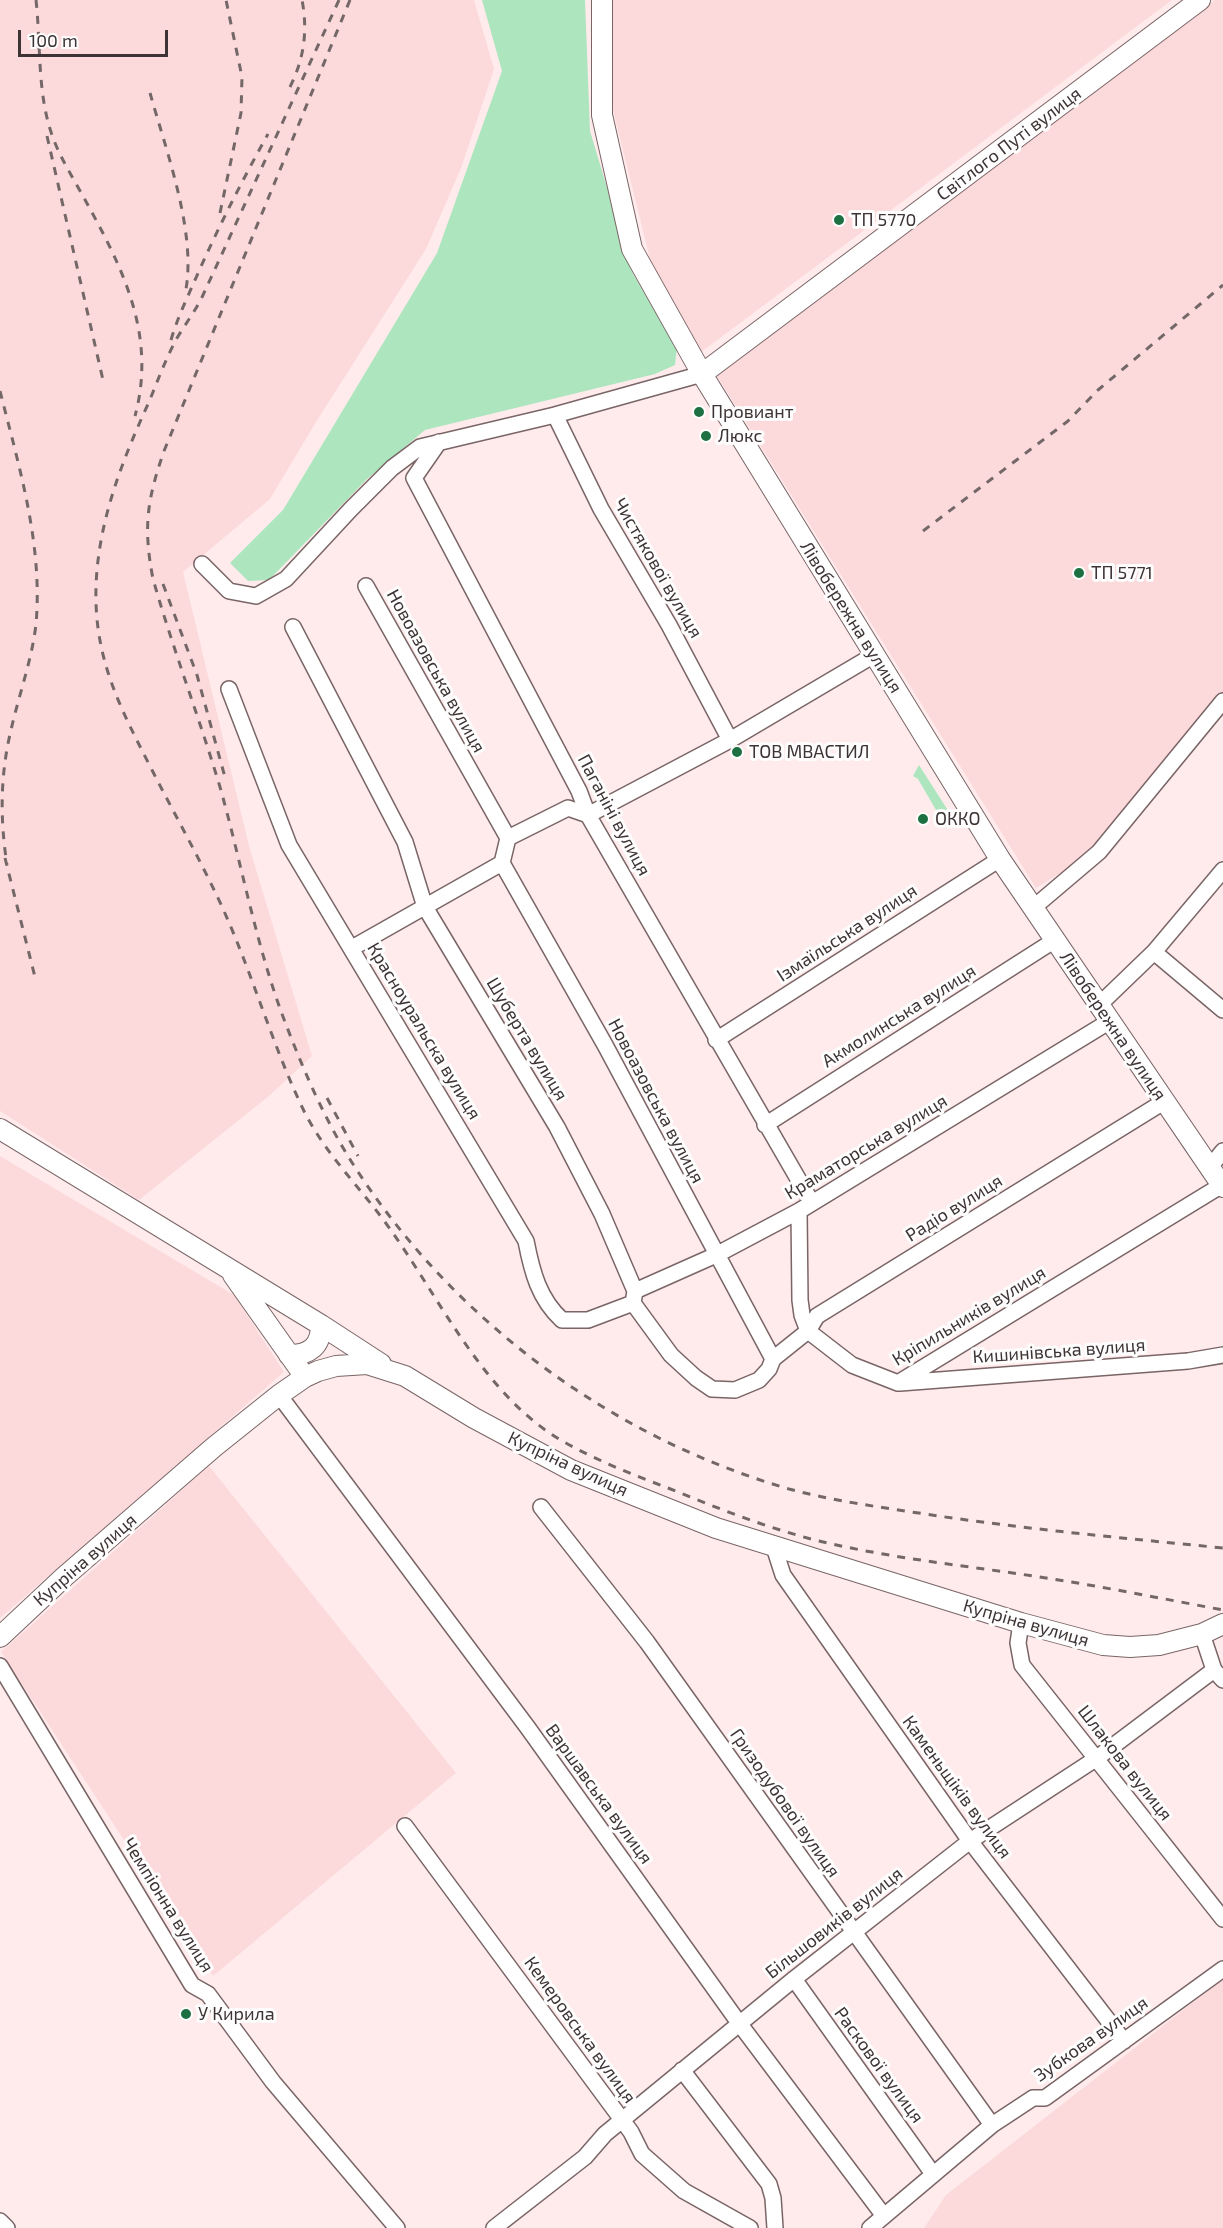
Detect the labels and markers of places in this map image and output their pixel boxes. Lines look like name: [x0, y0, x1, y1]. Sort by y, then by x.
place label: ТП 5770: [851, 209, 916, 231]
marker: ТП 5770: [832, 213, 846, 227]
place label: Провиант: [711, 401, 794, 423]
marker: Провиант: [692, 405, 706, 419]
place label: Люкс: [718, 425, 762, 447]
marker: Люкс: [699, 429, 713, 443]
place label: ТП 5771: [1091, 562, 1153, 584]
marker: ТП 5771: [1072, 566, 1086, 580]
place label: ТОВ МВАСТИЛ: [749, 741, 869, 763]
marker: ТОВ МВАСТИЛ: [730, 745, 744, 759]
place label: ОККО: [935, 808, 980, 830]
marker: ОККО: [916, 812, 930, 826]
place label: У Кирила: [198, 2003, 275, 2025]
marker: У Кирила: [179, 2007, 193, 2021]

